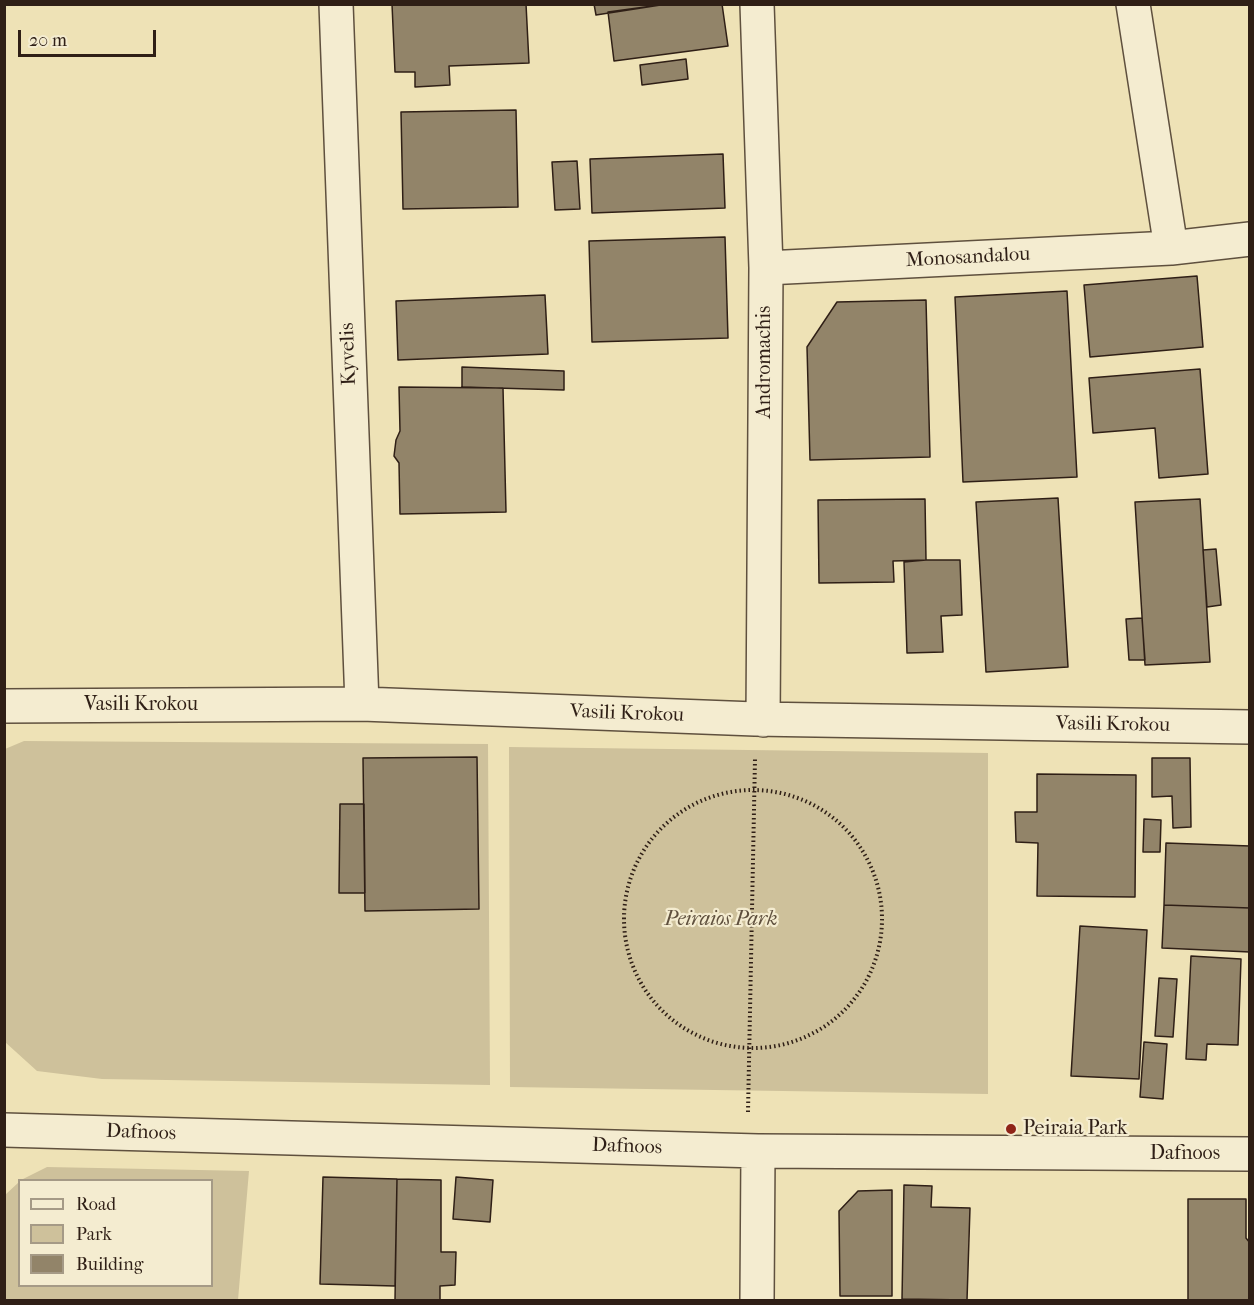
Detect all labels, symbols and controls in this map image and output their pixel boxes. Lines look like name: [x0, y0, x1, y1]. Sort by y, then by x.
scale bar: [21, 18, 159, 56]
text: 20 m: [29, 30, 67, 51]
street label: Monosandalou: [905, 243, 1031, 273]
street label: Andromachis: [753, 306, 777, 418]
street label: Kyvelis: [336, 322, 362, 386]
street label: Vasili Krokou: [84, 693, 198, 717]
street label: Vasili Krokou: [570, 700, 684, 728]
street label: Vasili Krokou: [1056, 712, 1170, 738]
park label: Peiraios Park: [665, 908, 777, 932]
place label: Peiraia Park: [1023, 1117, 1127, 1141]
street label: Dafnoos: [105, 1120, 177, 1146]
marker: Peiraia Park: [1004, 1122, 1018, 1136]
street label: Dafnoos: [591, 1134, 663, 1160]
street label: Dafnoos: [1150, 1142, 1220, 1166]
legend: [18, 1179, 213, 1287]
text: Road: [76, 1194, 116, 1215]
text: Park: [76, 1224, 112, 1245]
text: Building: [76, 1254, 143, 1275]

